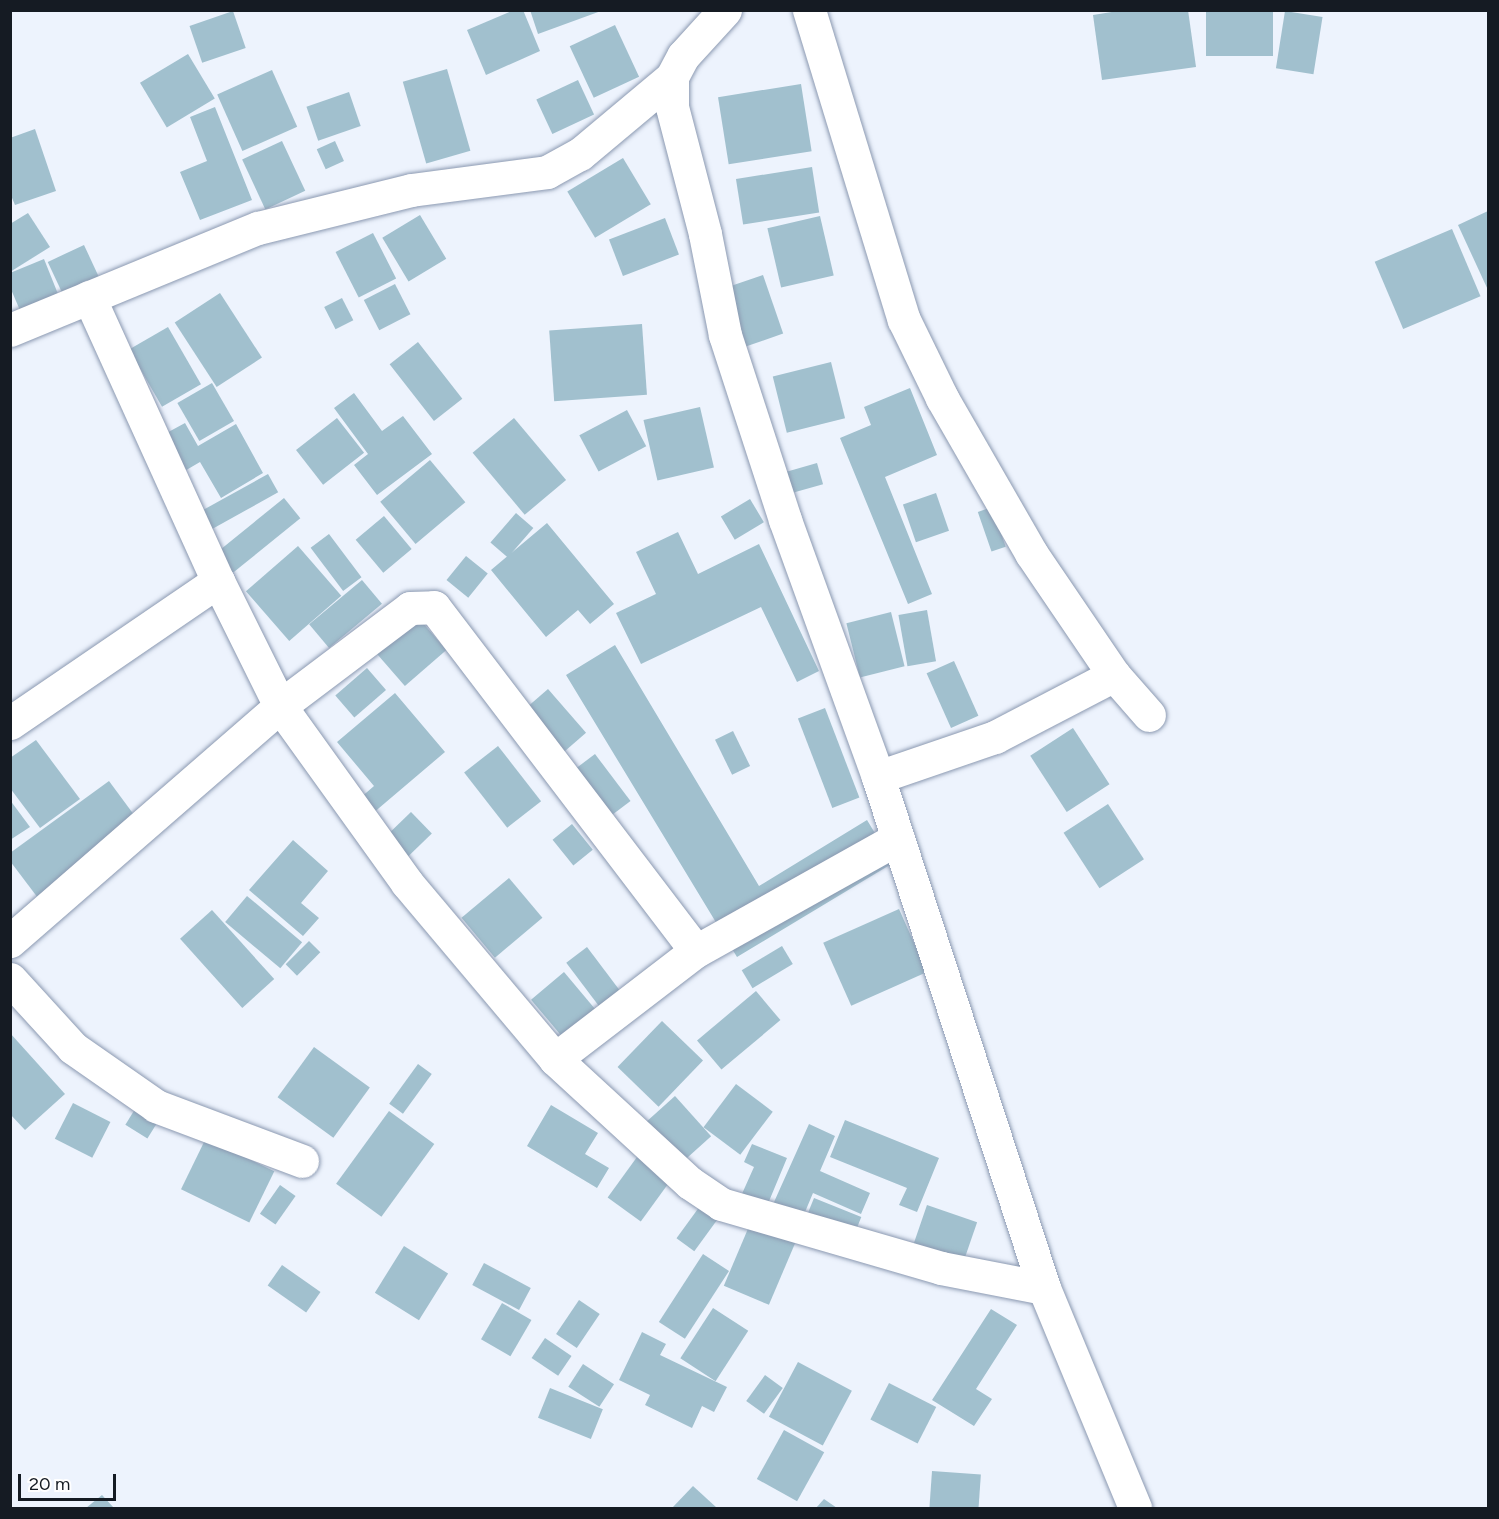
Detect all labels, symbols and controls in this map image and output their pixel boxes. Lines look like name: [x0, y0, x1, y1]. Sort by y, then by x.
scale bar: [21, 1462, 118, 1500]
text: 20 m: [29, 1473, 70, 1495]

